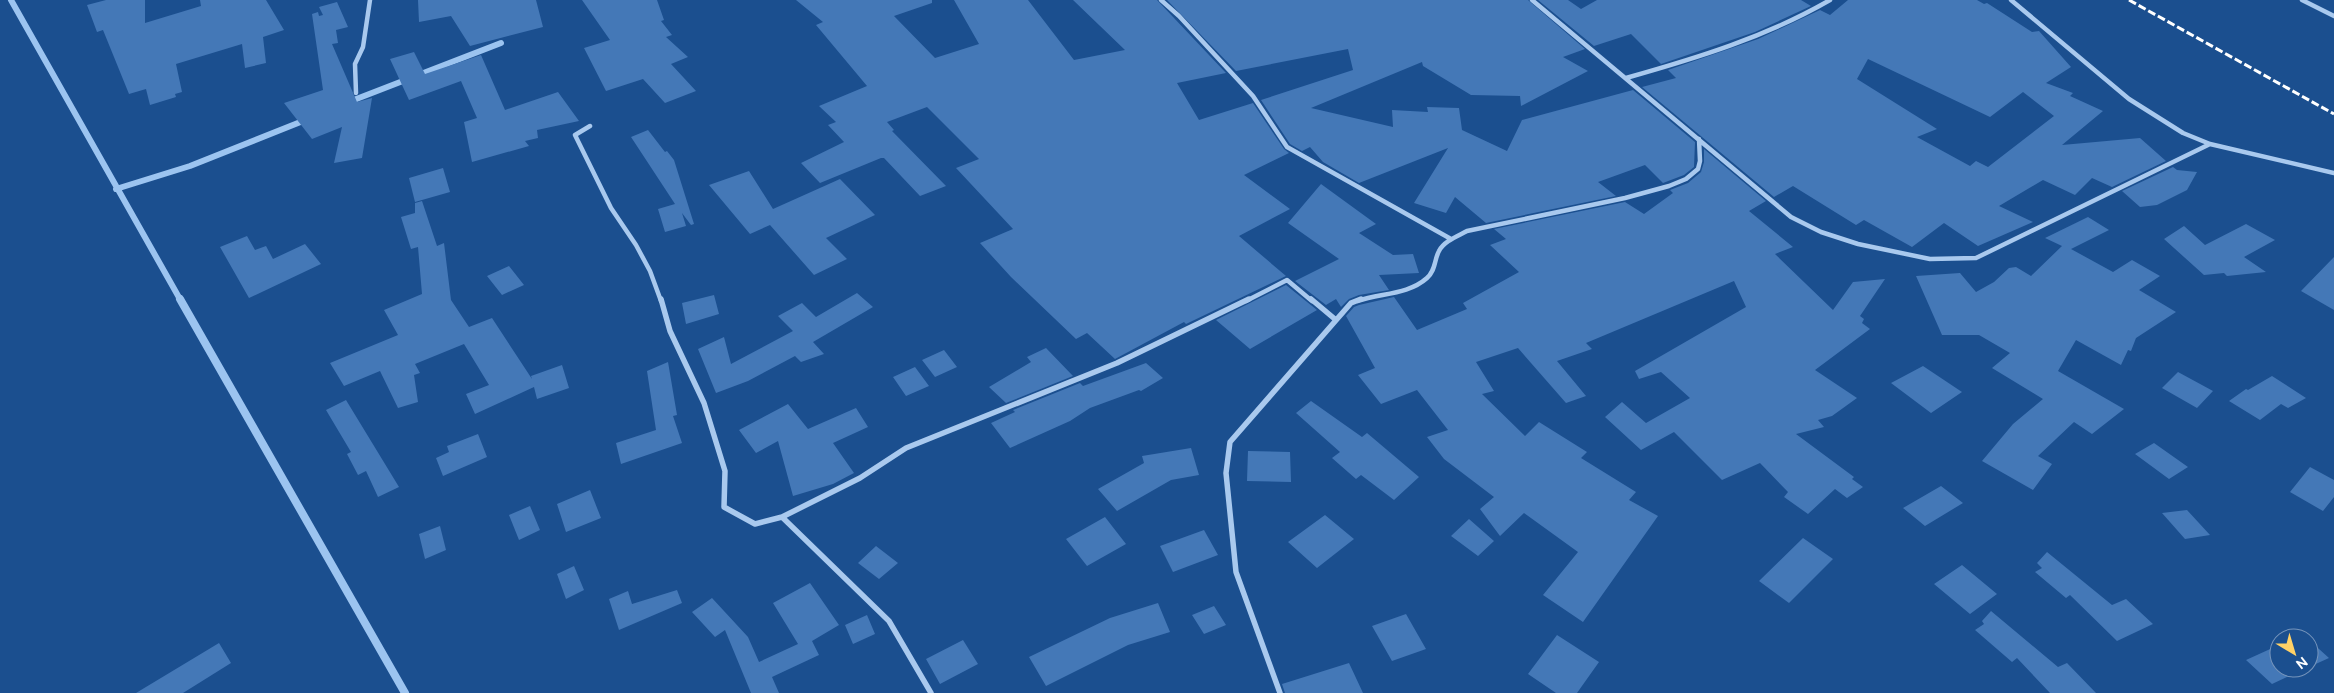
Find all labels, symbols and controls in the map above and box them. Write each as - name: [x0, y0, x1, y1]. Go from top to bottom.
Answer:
- north arrow: [2269, 628, 2319, 678]
- text: N: [2293, 654, 2311, 673]

